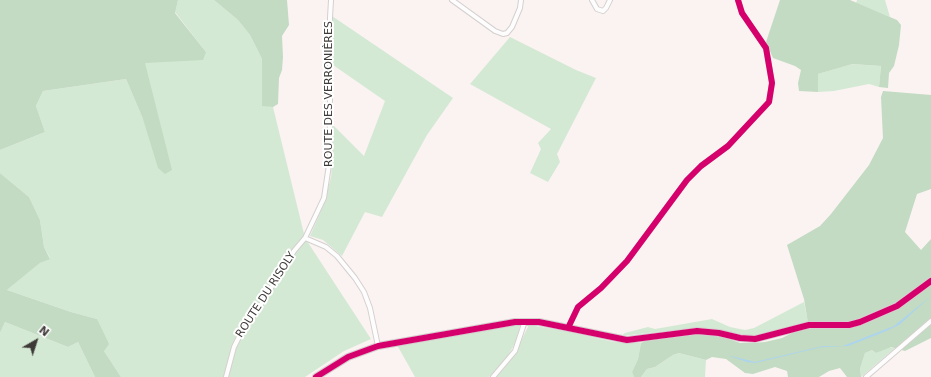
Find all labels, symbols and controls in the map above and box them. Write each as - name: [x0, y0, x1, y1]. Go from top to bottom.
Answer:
- street label: ROUTE DES VERRONIÈRES: [322, 21, 336, 167]
- street label: ROUTE DU RISOLY: [233, 250, 299, 340]
- north arrow: [16, 321, 56, 361]
- text: N: [36, 323, 52, 339]

